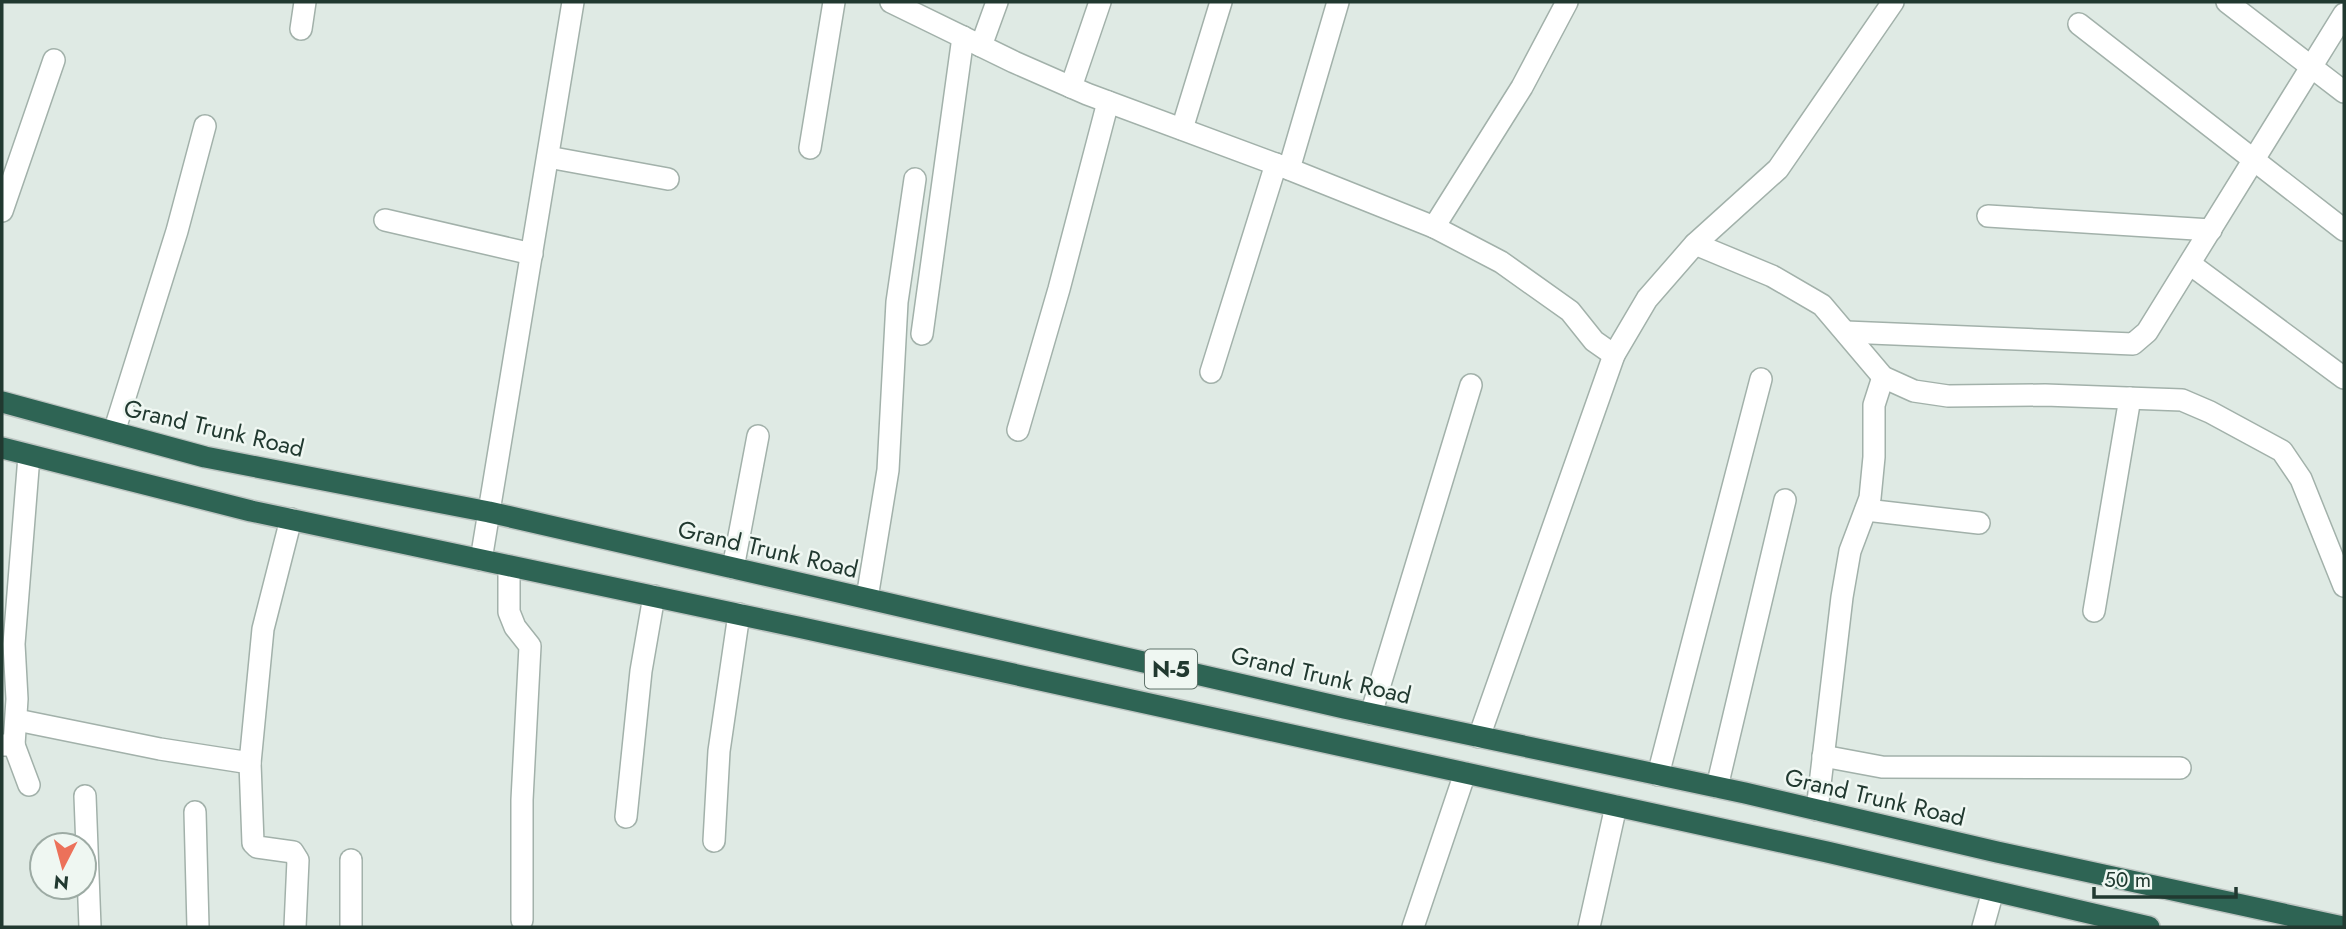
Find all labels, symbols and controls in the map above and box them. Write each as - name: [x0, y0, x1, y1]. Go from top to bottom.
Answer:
- street label: Grand Trunk Road: [120, 390, 308, 466]
- street label: Grand Trunk Road: [674, 511, 862, 587]
- street label: Grand Trunk Road: [1227, 637, 1415, 713]
- road number: N-5: [1145, 650, 1197, 688]
- street label: Grand Trunk Road: [1781, 759, 1969, 835]
- north arrow: [28, 831, 98, 901]
- scale bar: [2094, 856, 2236, 900]
- text: 50 m: [2104, 865, 2151, 895]
- text: N: [52, 868, 70, 897]

